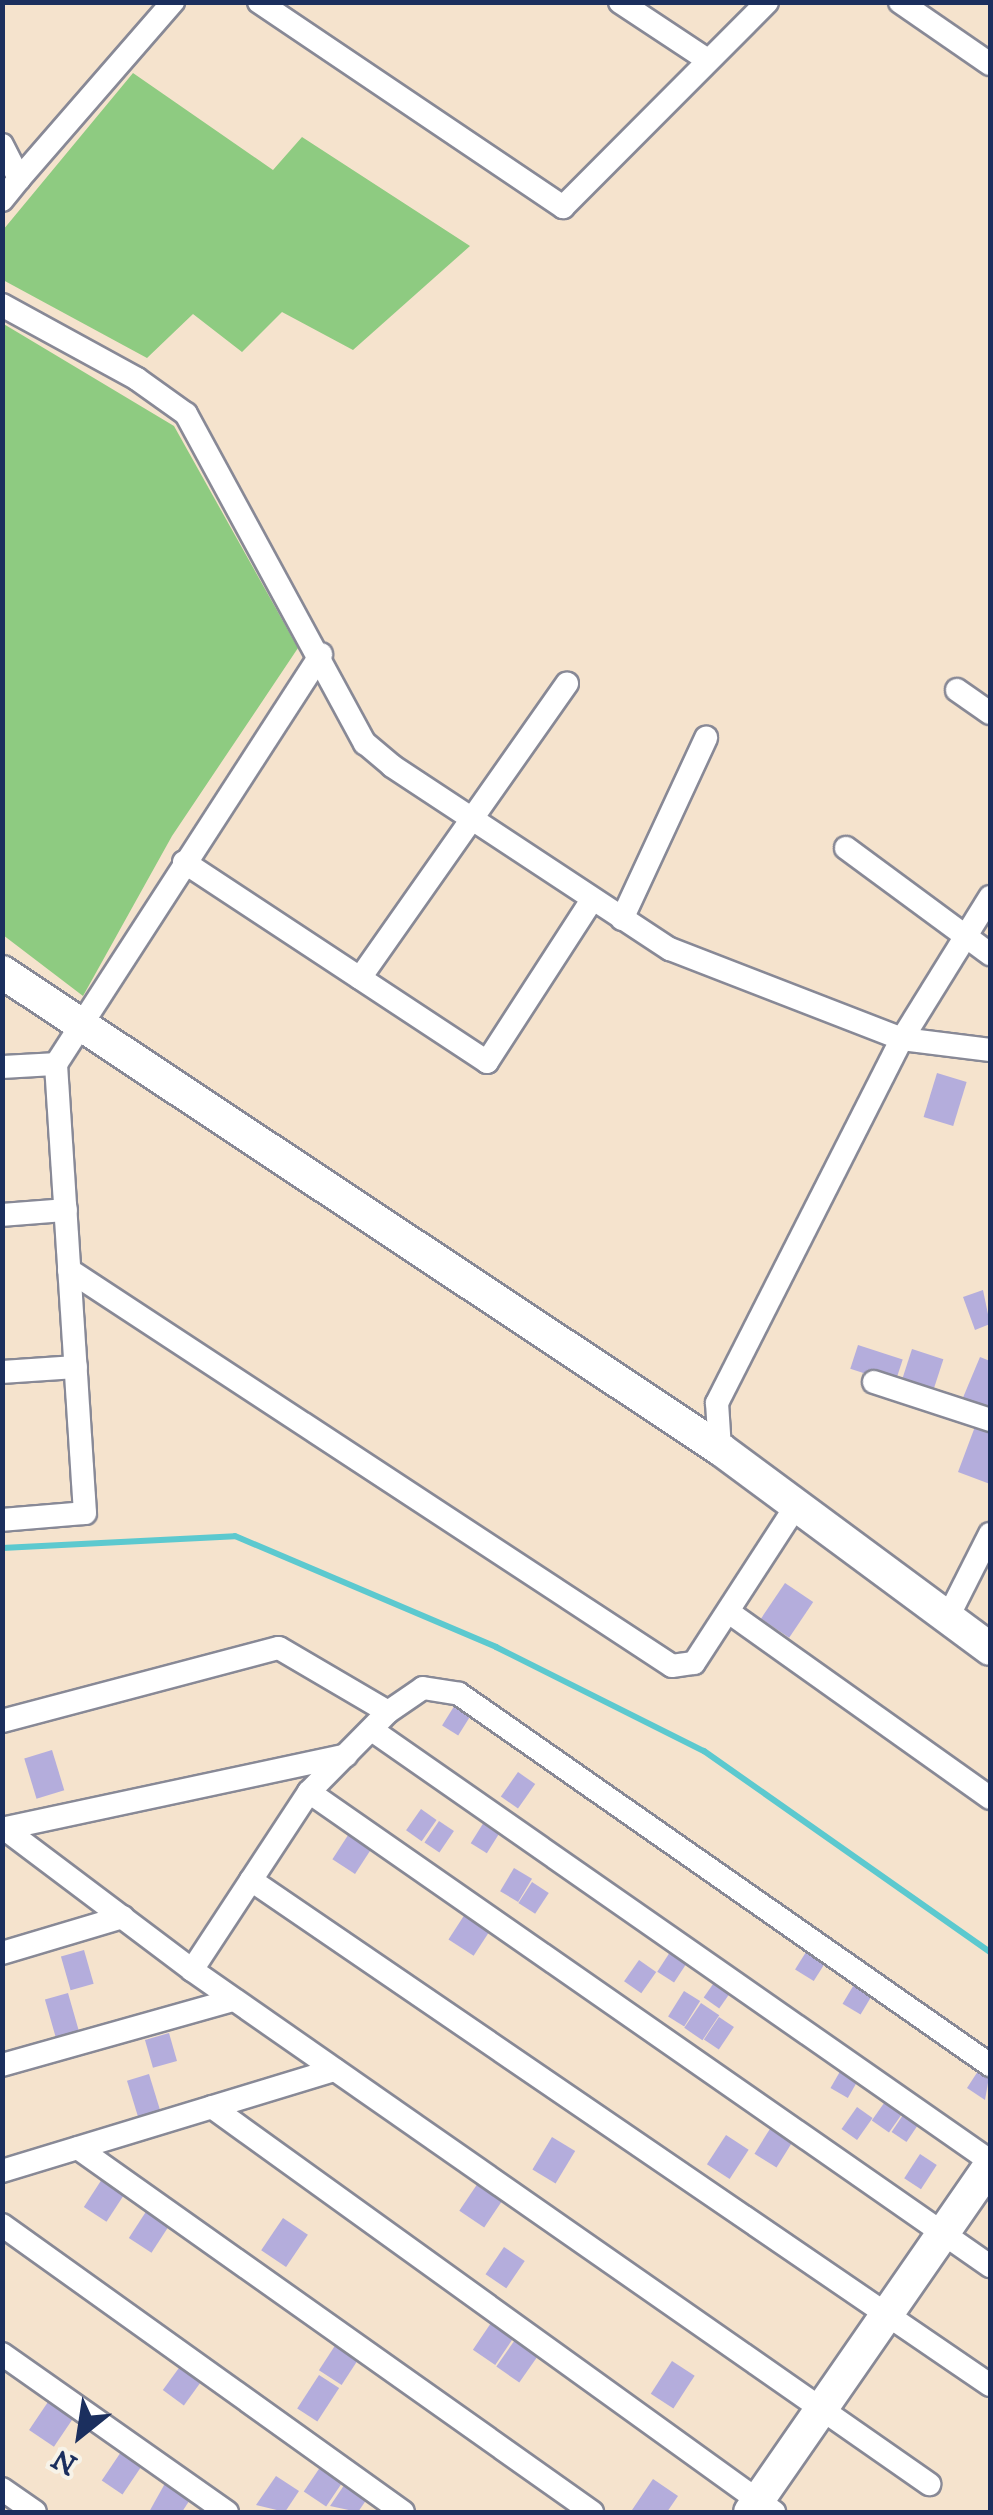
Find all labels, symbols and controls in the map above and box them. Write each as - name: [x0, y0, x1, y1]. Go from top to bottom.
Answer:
- north arrow: [30, 2385, 130, 2485]
- text: N: [46, 2441, 83, 2482]

